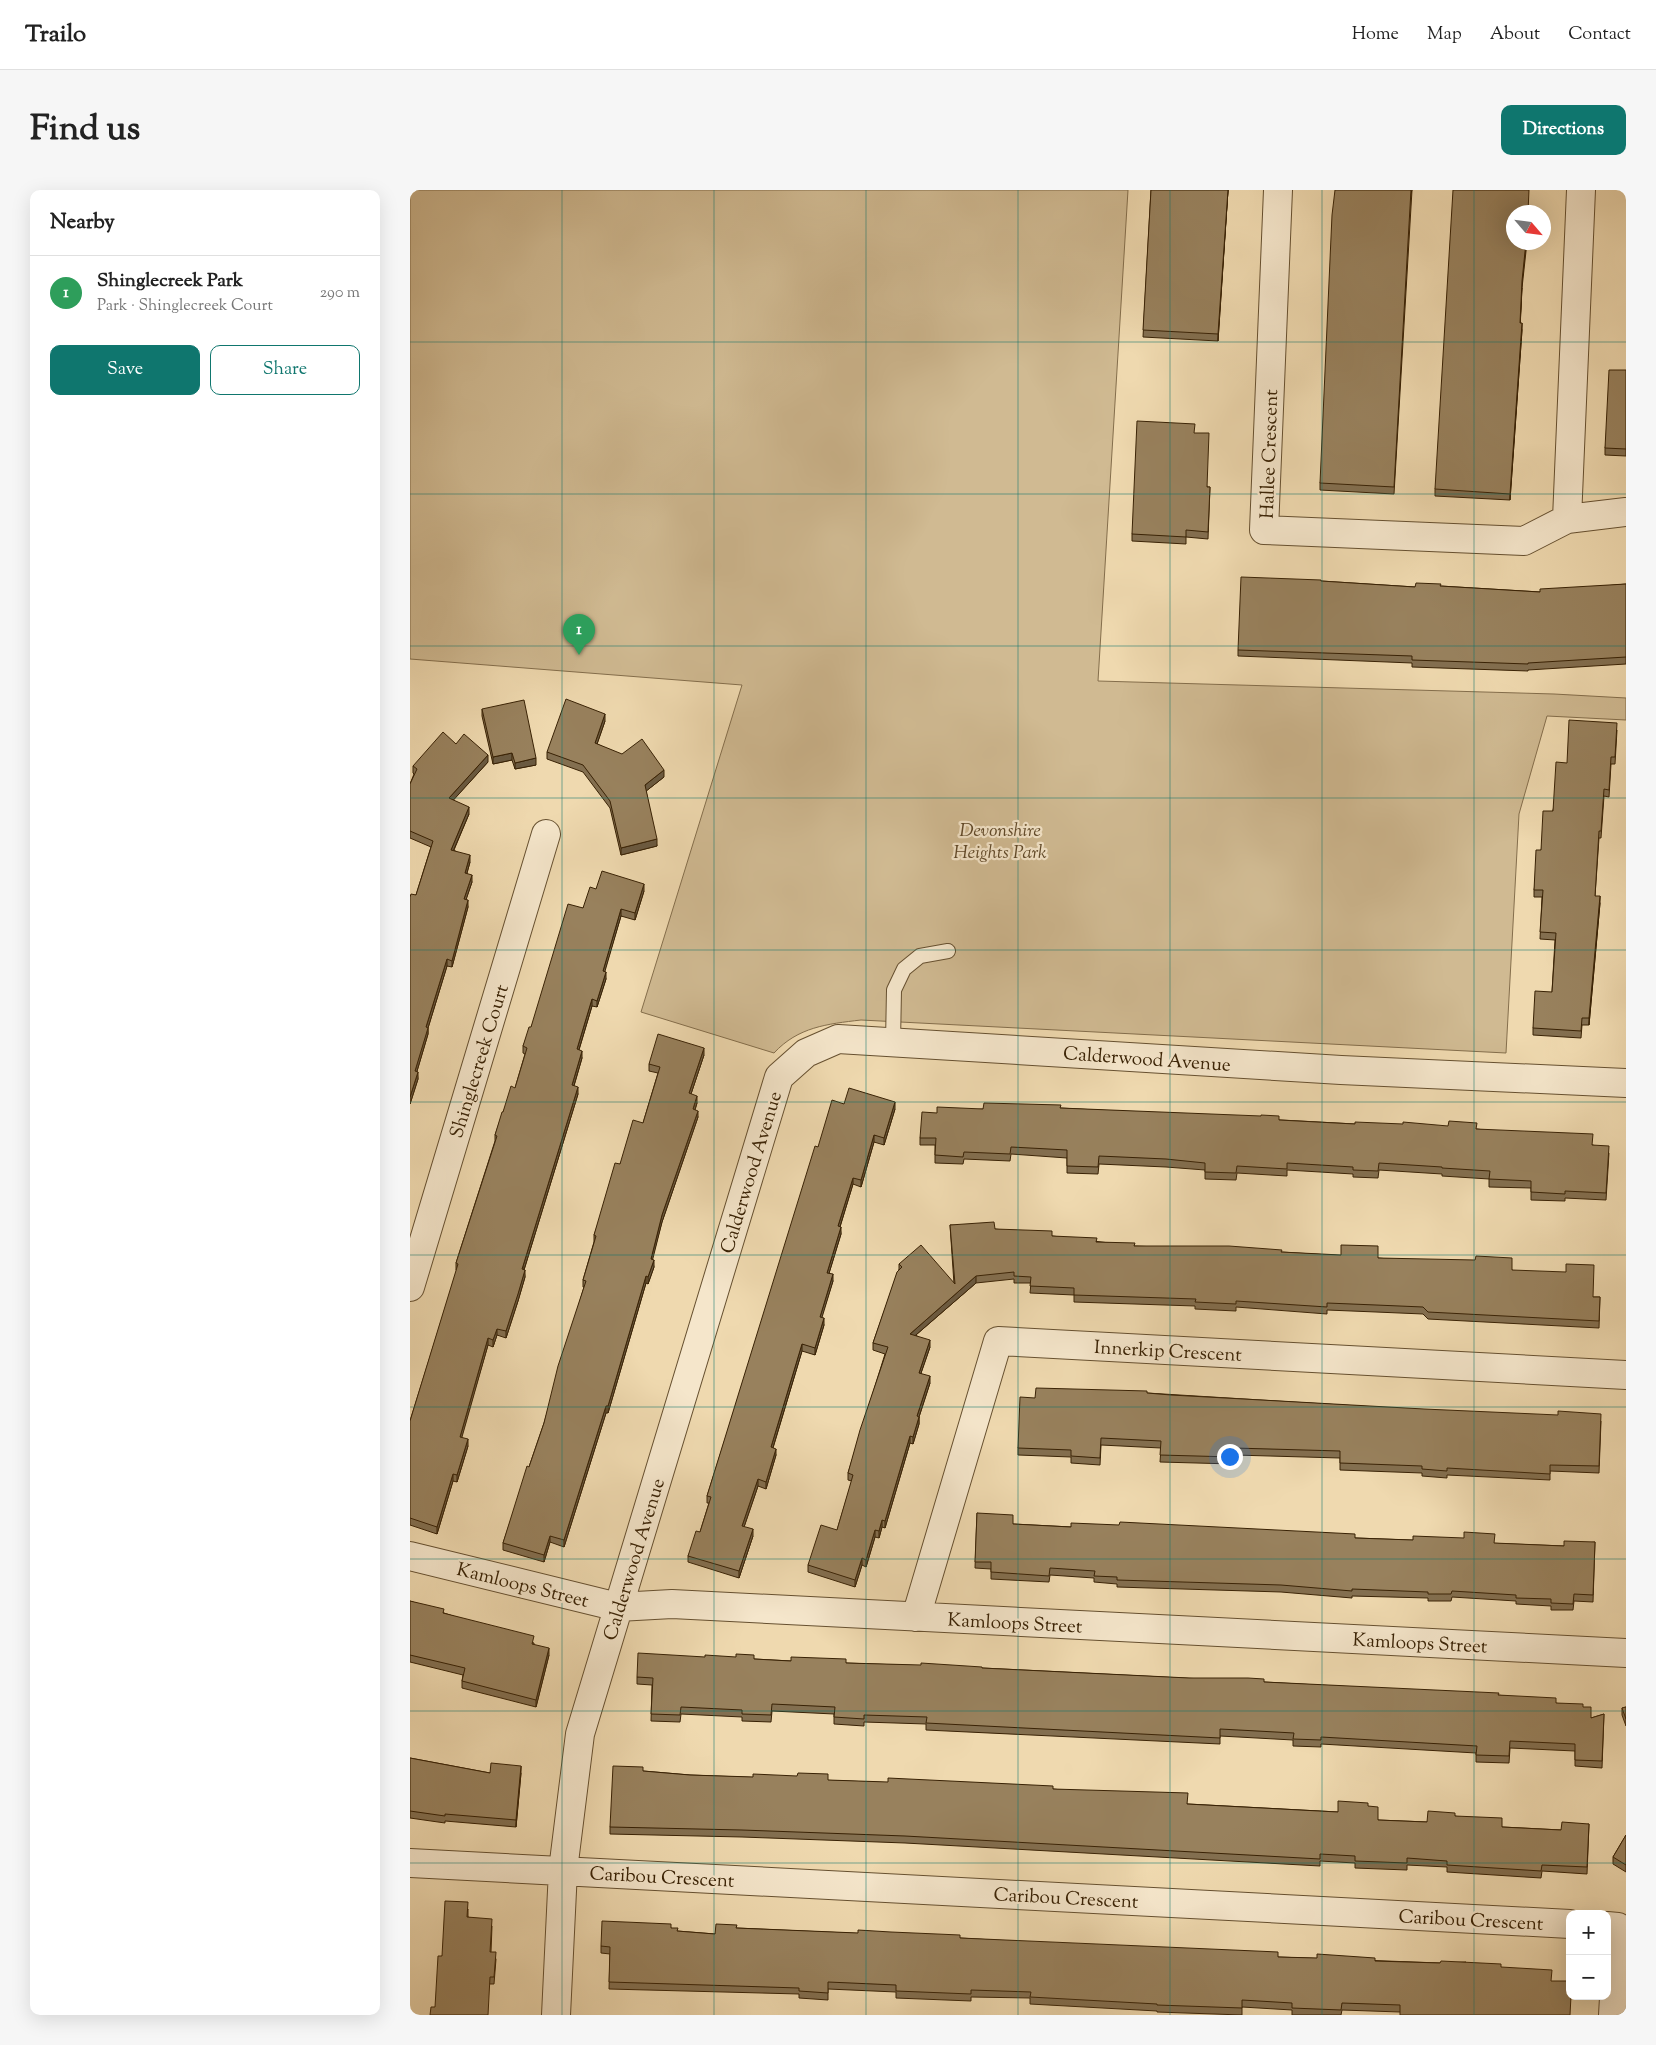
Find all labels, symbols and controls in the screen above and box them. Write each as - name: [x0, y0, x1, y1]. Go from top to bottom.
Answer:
- text: Trailo: [25, 18, 86, 52]
- text: Home: [1352, 22, 1399, 48]
- text: Map: [1427, 22, 1462, 48]
- text: About: [1490, 22, 1540, 48]
- text: Contact: [1568, 22, 1631, 48]
- text: Find us: [30, 105, 140, 156]
- button: Directions: [1501, 105, 1626, 155]
- north arrow: [1506, 205, 1551, 250]
- text: Nearby: [50, 208, 115, 238]
- text: Shinglecreek Park: [97, 268, 243, 295]
- text: 1: [63, 282, 69, 305]
- text: 290 m: [320, 282, 360, 305]
- text: Park · Shinglecreek Court: [97, 295, 273, 318]
- button: Save: [50, 345, 200, 395]
- button: Share: [210, 345, 360, 395]
- street label: Hallee Crescent: [1255, 388, 1286, 519]
- pin: 1: [563, 614, 595, 655]
- park label: Devonshire Heights Park: [953, 818, 1047, 867]
- street label: Shinglecreek Court: [444, 981, 517, 1142]
- street label: Calderwood Avenue: [1062, 1041, 1232, 1080]
- street label: Calderwood Avenue: [715, 1088, 790, 1257]
- street label: Innerkip Crescent: [1093, 1335, 1243, 1370]
- your location: [1217, 1444, 1243, 1470]
- street label: Calderwood Avenue: [598, 1475, 673, 1644]
- street label: Kamloops Street: [454, 1557, 592, 1616]
- street label: Kamloops Street: [947, 1607, 1084, 1642]
- street label: Kamloops Street: [1352, 1627, 1489, 1662]
- street label: Caribou Crescent: [589, 1861, 736, 1896]
- street label: Caribou Crescent: [993, 1882, 1140, 1917]
- street label: Caribou Crescent: [1398, 1904, 1545, 1939]
- map controls: [1566, 1910, 1611, 2000]
- button: +: [1566, 1910, 1611, 1955]
- button: −: [1566, 1955, 1611, 2000]

